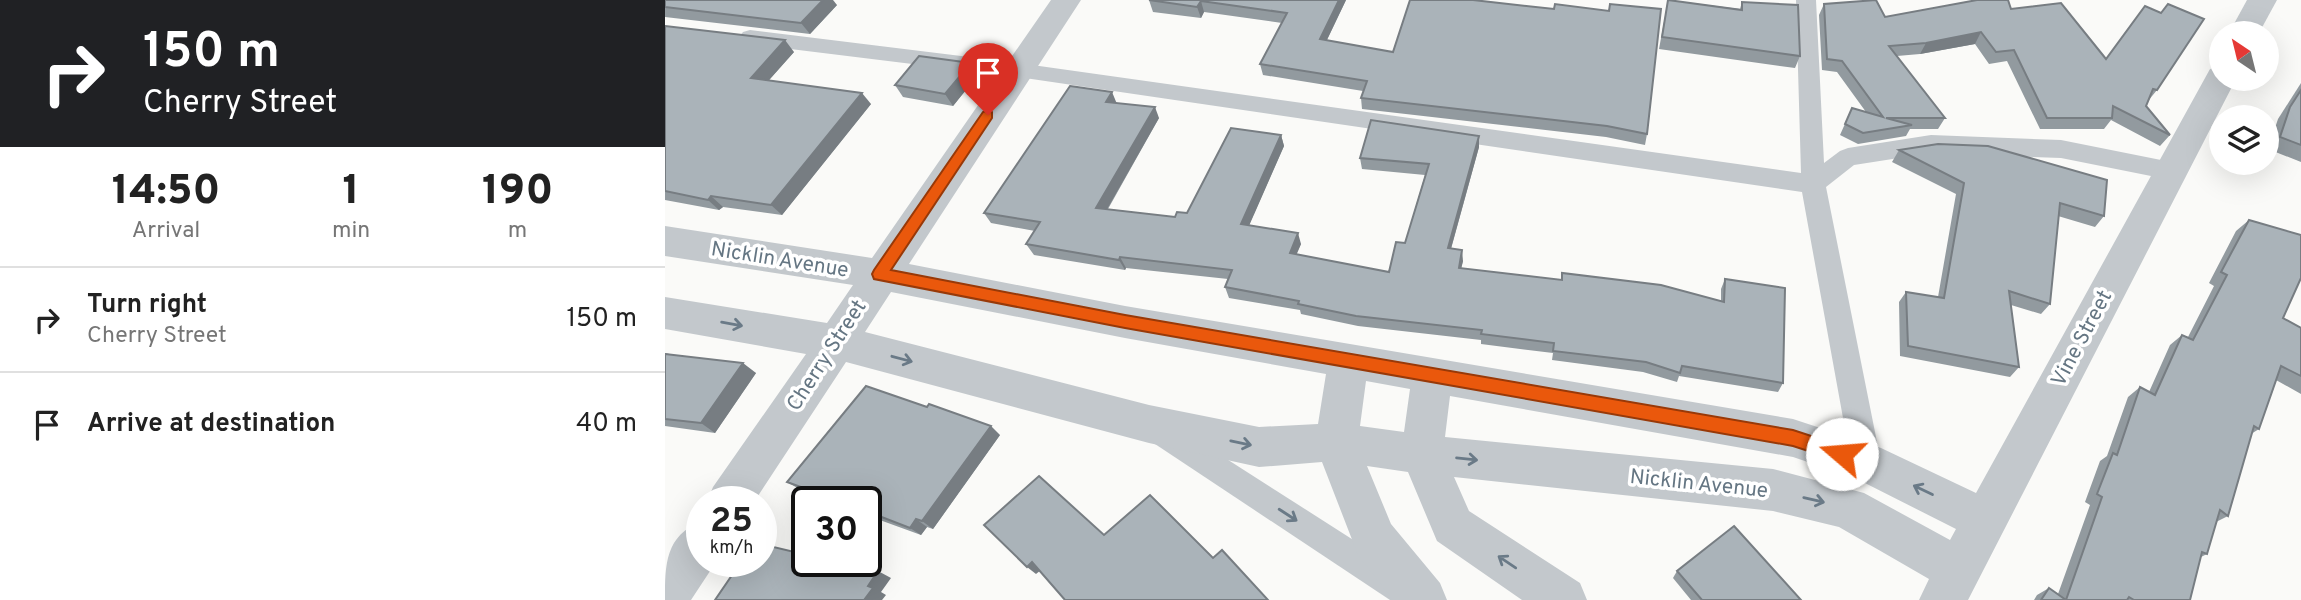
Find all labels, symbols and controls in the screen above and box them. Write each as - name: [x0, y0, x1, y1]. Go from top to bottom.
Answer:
- north arrow: [2209, 21, 2279, 91]
- map controls: [2209, 21, 2279, 175]
- text: 150 m: [143, 23, 280, 85]
- icon: right: [28, 28, 119, 119]
- pin: [958, 43, 1018, 115]
- icon: arrive: [969, 54, 1007, 92]
- text: Cherry Street: [143, 84, 337, 124]
- button: layers: [2209, 105, 2279, 175]
- text: 14:50: [112, 166, 220, 219]
- text: 1: [342, 166, 360, 219]
- text: 190: [482, 166, 553, 219]
- text: Arrival: [132, 217, 200, 246]
- text: min: [332, 217, 370, 246]
- text: m: [508, 217, 527, 246]
- street label: Nicklin Avenue: [709, 236, 850, 285]
- street label: Vine Street: [2046, 286, 2119, 391]
- text: Turn right: [87, 289, 207, 322]
- street label: Cherry Street: [781, 295, 873, 417]
- icon: right: [28, 301, 66, 339]
- text: 150 m: [566, 303, 637, 336]
- one-way arrow: [720, 318, 743, 331]
- text: Cherry Street: [87, 322, 227, 351]
- one-way arrow: [890, 353, 912, 366]
- icon: arrive: [28, 406, 66, 444]
- text: Arrive at destination: [87, 408, 335, 441]
- text: 40 m: [576, 408, 637, 441]
- position arrow: [1805, 417, 1879, 491]
- one-way arrow: [1229, 437, 1252, 451]
- one-way arrow: [1455, 453, 1478, 466]
- street label: Nicklin Avenue: [1628, 464, 1769, 505]
- one-way arrow: [1913, 482, 1934, 496]
- speed limit sign: 30: [791, 486, 882, 577]
- one-way arrow: [1802, 494, 1825, 507]
- text: 25: [710, 500, 753, 544]
- one-way arrow: [1278, 508, 1297, 522]
- text: km/h: [710, 537, 753, 560]
- one-way arrow: [1497, 555, 1517, 569]

